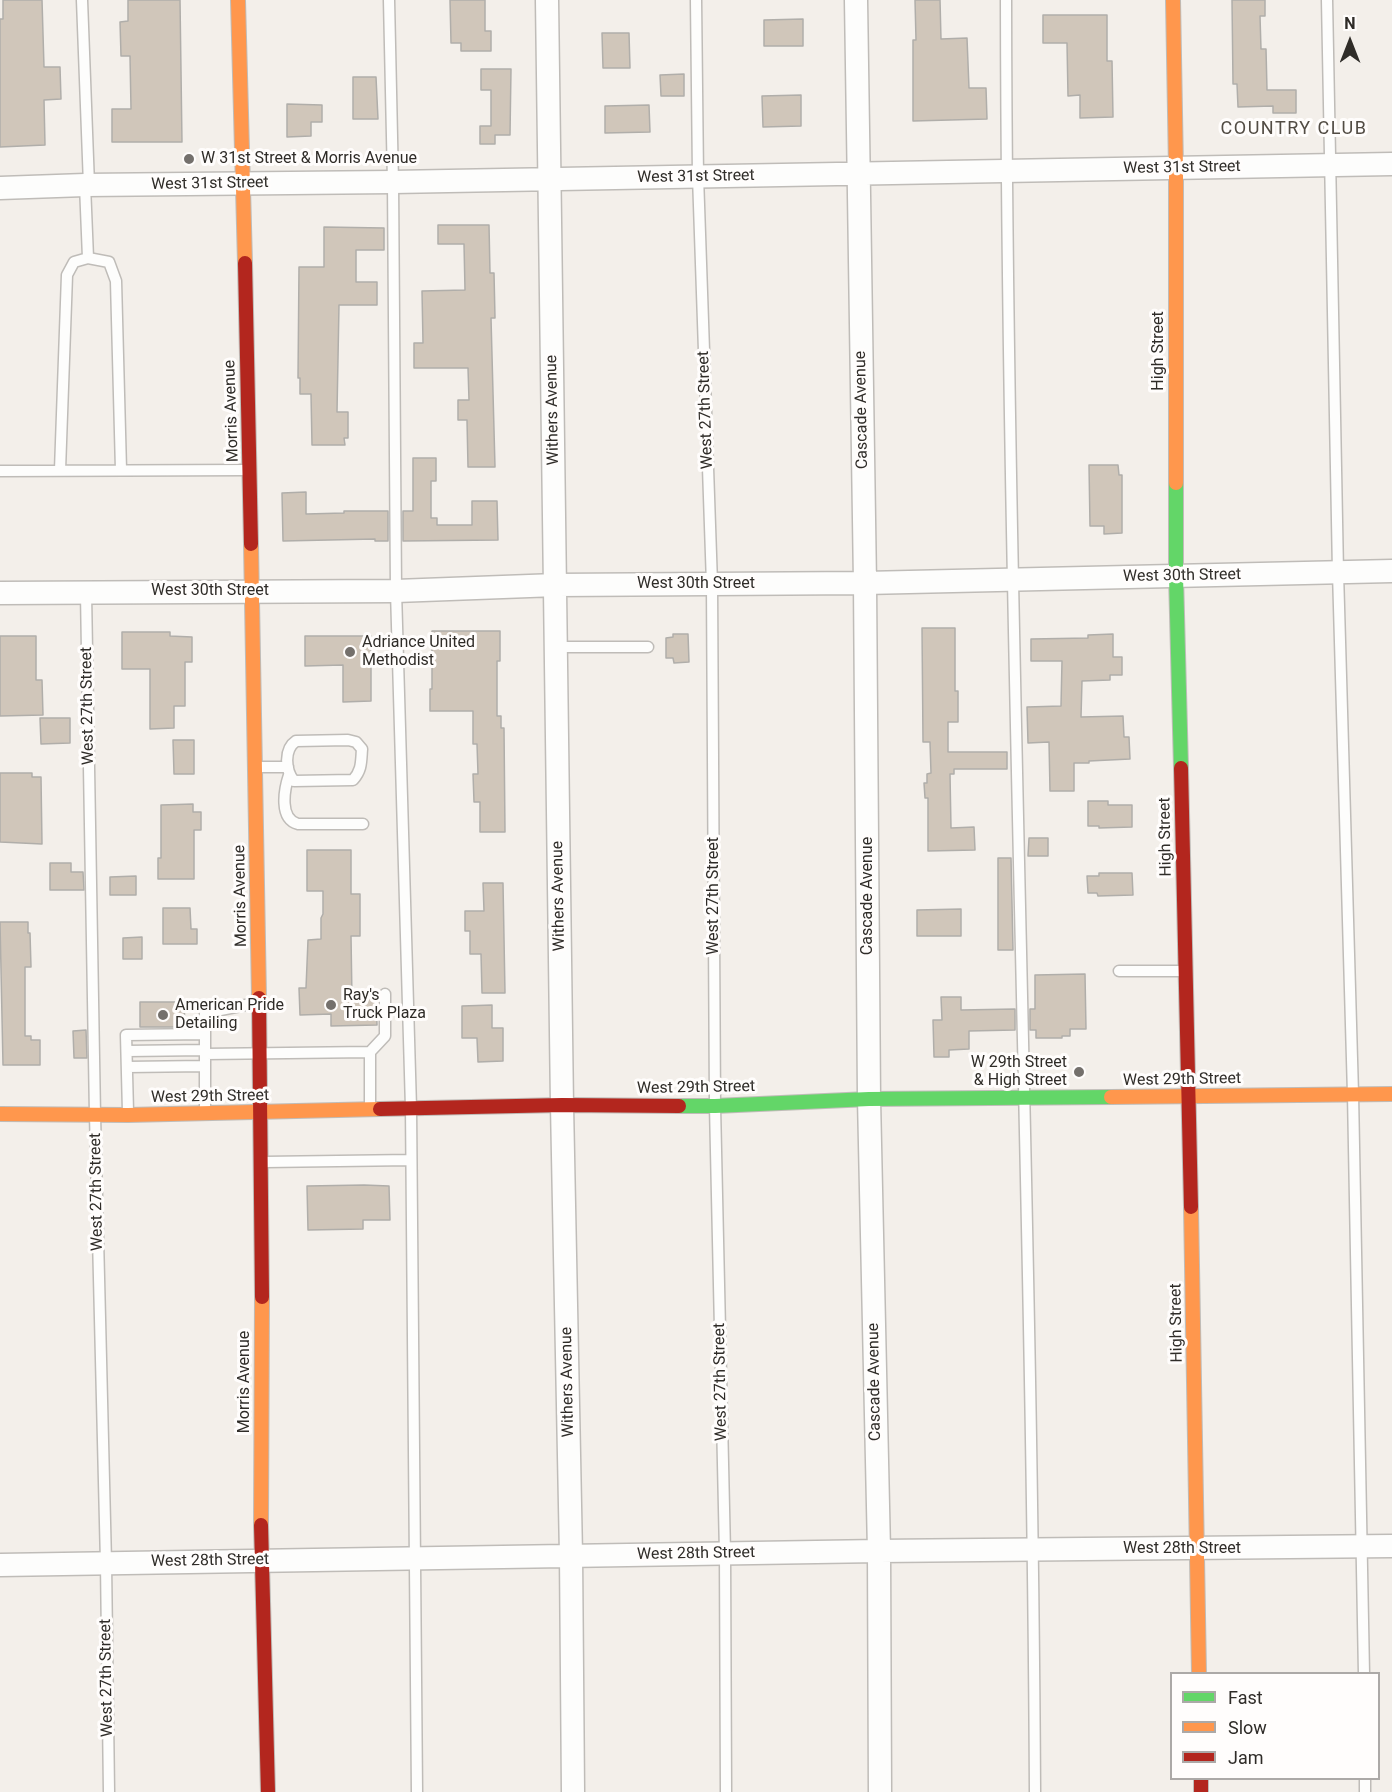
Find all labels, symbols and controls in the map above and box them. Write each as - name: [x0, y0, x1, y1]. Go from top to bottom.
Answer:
- north arrow: [1320, 12, 1380, 72]
- text: N: [1344, 14, 1356, 33]
- district label: COUNTRY CLUB: [1221, 118, 1367, 140]
- place label: W 31st Street & Morris Avenue: [201, 149, 417, 169]
- marker: W 31st Street & Morris Avenue: [182, 152, 196, 166]
- street label: West 31st Street: [1123, 157, 1241, 179]
- street label: West 31st Street: [637, 166, 755, 188]
- street label: West 31st Street: [151, 173, 269, 195]
- street label: High Street: [1149, 311, 1169, 391]
- street label: West 27th Street: [694, 351, 718, 469]
- street label: Cascade Avenue: [851, 351, 873, 469]
- street label: Withers Avenue: [542, 355, 564, 465]
- street label: Morris Avenue: [221, 360, 243, 462]
- street label: West 30th Street: [1123, 565, 1241, 587]
- street label: West 30th Street: [637, 574, 755, 594]
- street label: West 30th Street: [151, 581, 269, 601]
- place label: Adriance United Methodist: [362, 633, 475, 671]
- marker: Adriance United Methodist: [343, 645, 357, 659]
- street label: West 27th Street: [77, 647, 99, 765]
- street label: High Street: [1156, 797, 1176, 877]
- street label: West 27th Street: [704, 837, 724, 955]
- street label: Cascade Avenue: [858, 837, 878, 955]
- street label: Withers Avenue: [548, 841, 570, 951]
- street label: Morris Avenue: [231, 845, 251, 947]
- place label: Ray's Truck Plaza: [343, 986, 426, 1024]
- place label: American Pride Detailing: [175, 996, 284, 1034]
- marker: Ray's Truck Plaza: [324, 998, 338, 1012]
- marker: American Pride Detailing: [156, 1008, 170, 1022]
- place label: W 29th Street & High Street: [971, 1053, 1067, 1091]
- marker: W 29th Street & High Street: [1072, 1065, 1086, 1079]
- street label: West 29th Street: [1123, 1069, 1241, 1091]
- street label: West 29th Street: [637, 1077, 755, 1099]
- street label: West 29th Street: [151, 1086, 269, 1108]
- street label: West 27th Street: [86, 1133, 108, 1251]
- street label: High Street: [1167, 1283, 1187, 1363]
- street label: West 27th Street: [710, 1323, 732, 1441]
- street label: Cascade Avenue: [864, 1323, 886, 1441]
- street label: Withers Avenue: [557, 1327, 579, 1437]
- street label: Morris Avenue: [235, 1331, 255, 1433]
- street label: West 28th Street: [1123, 1539, 1241, 1559]
- street label: West 28th Street: [637, 1543, 755, 1565]
- street label: West 28th Street: [151, 1550, 269, 1572]
- street label: West 27th Street: [96, 1619, 118, 1737]
- legend: [1170, 1672, 1380, 1780]
- text: Fast: [1228, 1687, 1263, 1708]
- text: Slow: [1228, 1717, 1267, 1738]
- text: Jam: [1228, 1747, 1264, 1768]

